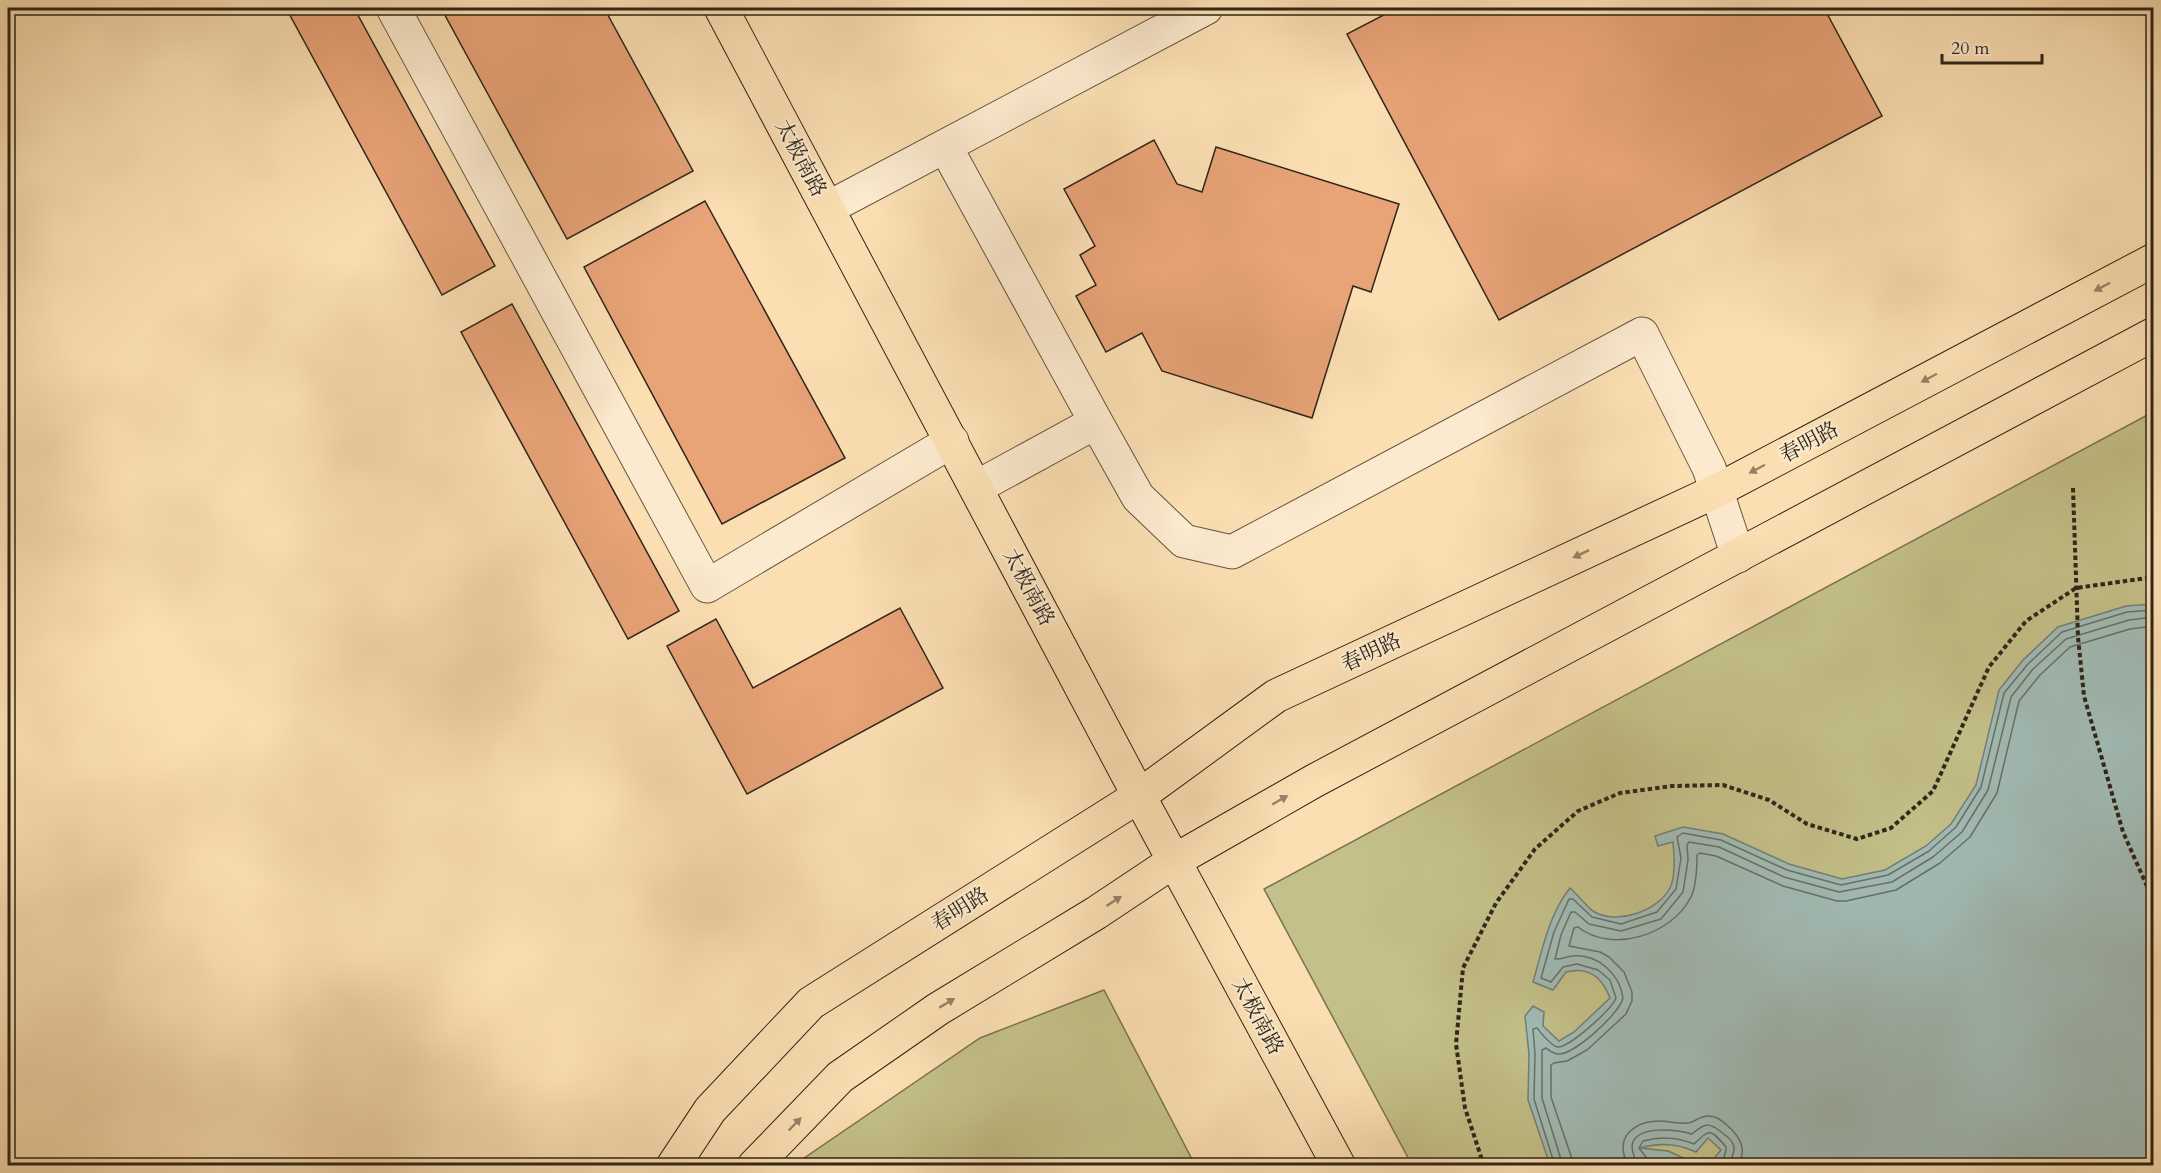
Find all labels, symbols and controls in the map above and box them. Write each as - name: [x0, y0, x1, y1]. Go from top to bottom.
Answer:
- scale bar: [1942, 27, 2042, 65]
- text: 20 m: [1951, 36, 1990, 61]
- street label: 太极南路: [768, 114, 833, 202]
- one-way arrow: [2093, 282, 2110, 292]
- one-way arrow: [1921, 373, 1938, 383]
- street label: 春明路: [1775, 415, 1844, 470]
- one-way arrow: [1748, 464, 1765, 474]
- street label: 太极南路: [996, 543, 1061, 631]
- one-way arrow: [1573, 549, 1590, 558]
- street label: 春明路: [1337, 626, 1406, 679]
- one-way arrow: [1272, 795, 1289, 805]
- street label: 春明路: [926, 880, 995, 938]
- one-way arrow: [1105, 895, 1121, 907]
- street label: 太极南路: [1225, 972, 1290, 1060]
- one-way arrow: [939, 998, 956, 1009]
- one-way arrow: [788, 1117, 802, 1131]

